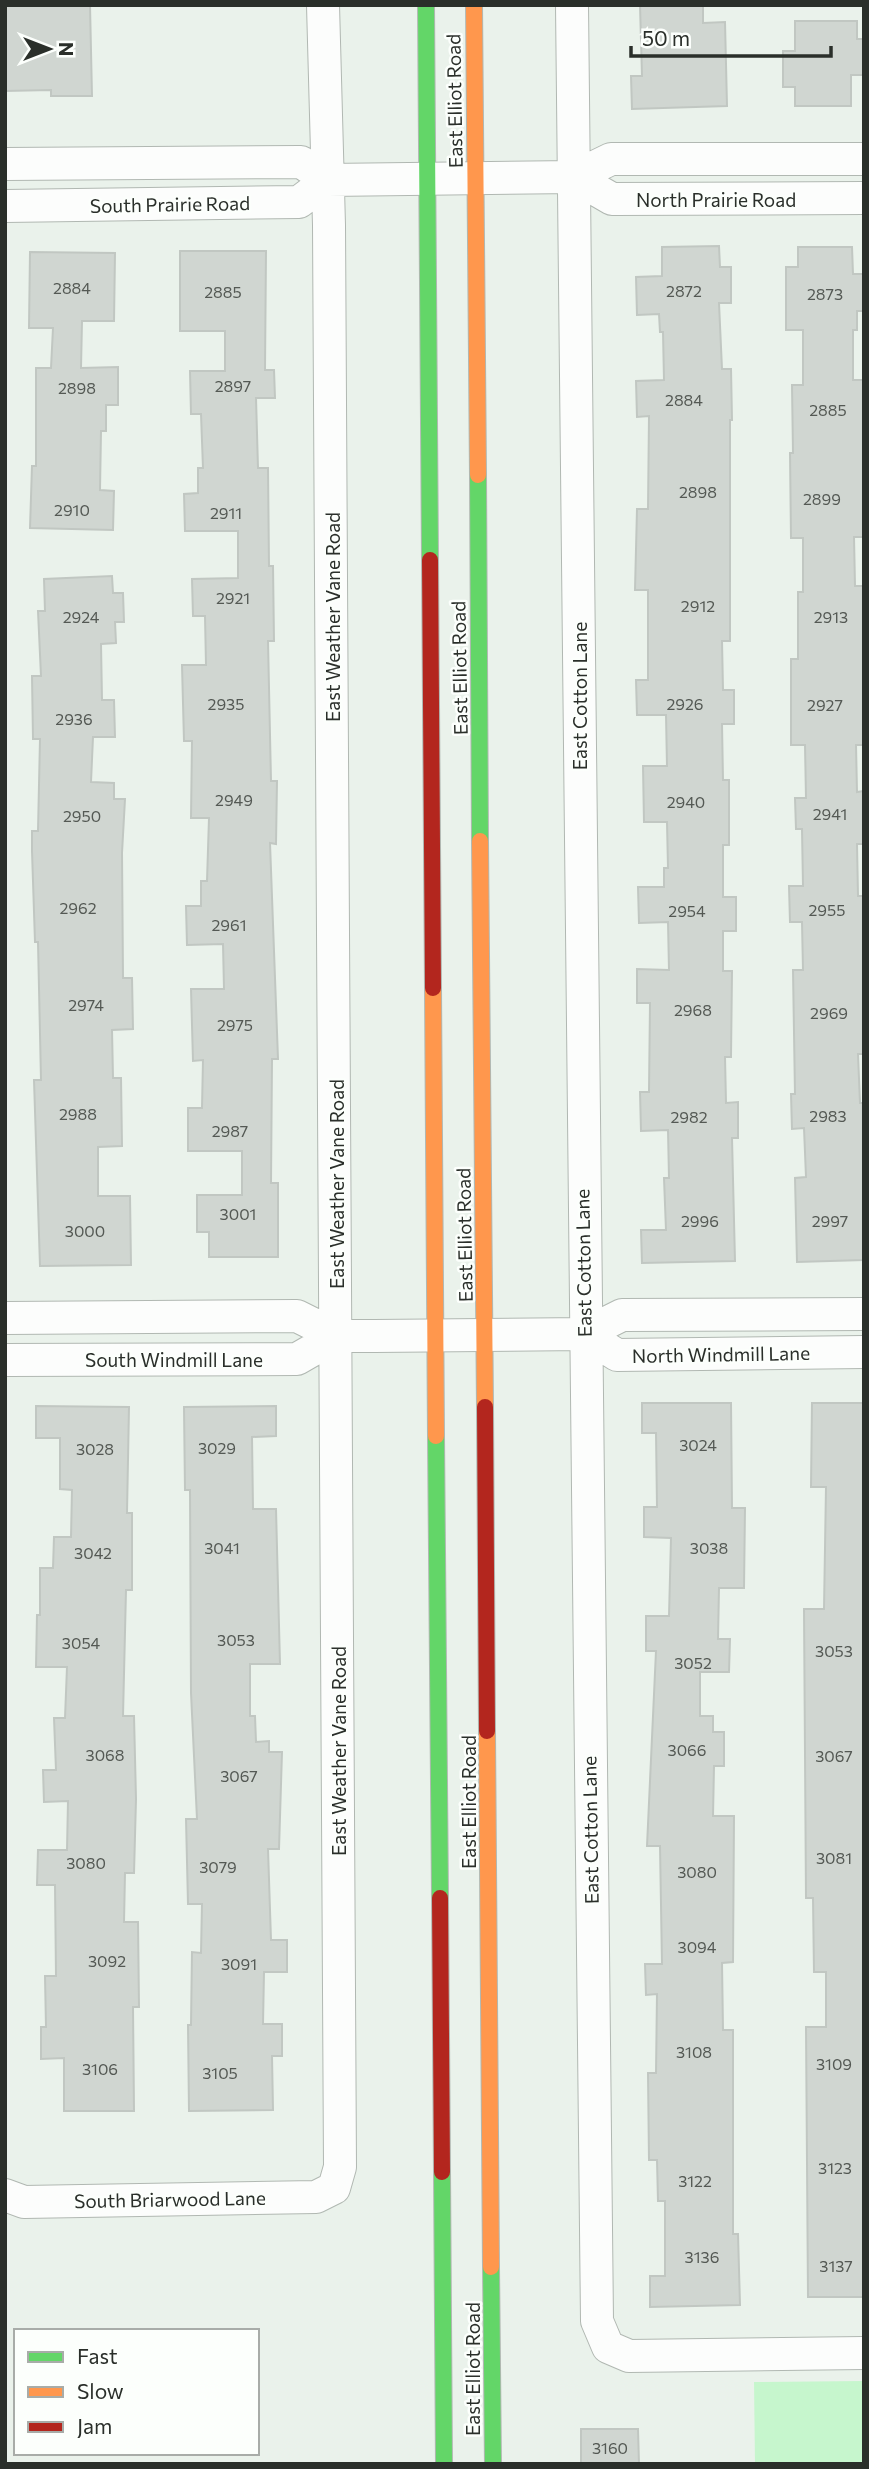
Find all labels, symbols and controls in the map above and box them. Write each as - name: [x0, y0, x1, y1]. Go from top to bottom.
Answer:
- north arrow: [14, 14, 84, 84]
- scale bar: [631, 14, 830, 58]
- text: 50 m: [642, 25, 690, 50]
- street label: East Elliot Road: [441, 34, 467, 168]
- text: N: [55, 42, 78, 56]
- street label: North Prairie Road: [636, 188, 796, 211]
- street label: South Prairie Road: [90, 191, 250, 217]
- house number: 2884: [53, 278, 91, 297]
- house number: 2872: [666, 281, 702, 300]
- house number: 2885: [204, 282, 242, 301]
- house number: 2873: [807, 284, 843, 303]
- house number: 2897: [215, 376, 251, 395]
- house number: 2898: [58, 378, 96, 397]
- house number: 2884: [665, 390, 703, 409]
- house number: 2885: [809, 400, 847, 419]
- house number: 2898: [679, 482, 717, 501]
- house number: 2899: [803, 489, 841, 508]
- house number: 2910: [54, 500, 90, 519]
- house number: 2911: [210, 503, 242, 522]
- street label: East Weather Vane Road: [321, 512, 344, 722]
- house number: 2921: [216, 588, 250, 607]
- house number: 2912: [681, 596, 715, 615]
- street label: East Elliot Road: [446, 601, 472, 735]
- house number: 2924: [63, 607, 100, 626]
- house number: 2913: [814, 607, 848, 626]
- street label: East Cotton Lane: [568, 622, 591, 770]
- house number: 2935: [208, 694, 244, 713]
- house number: 2926: [666, 694, 704, 713]
- house number: 2927: [807, 695, 843, 714]
- house number: 2936: [55, 709, 93, 728]
- house number: 2949: [215, 790, 253, 809]
- house number: 2940: [667, 792, 705, 811]
- house number: 2941: [813, 804, 847, 823]
- house number: 2950: [63, 806, 101, 825]
- house number: 2962: [59, 898, 97, 917]
- house number: 2955: [809, 900, 845, 919]
- house number: 2954: [668, 901, 706, 920]
- house number: 2961: [211, 915, 247, 934]
- house number: 2974: [68, 995, 104, 1014]
- house number: 2968: [674, 1000, 712, 1019]
- house number: 2969: [810, 1003, 848, 1022]
- house number: 2975: [217, 1015, 253, 1034]
- street label: East Weather Vane Road: [325, 1079, 348, 1289]
- house number: 2988: [59, 1104, 97, 1123]
- house number: 2983: [809, 1106, 847, 1125]
- house number: 2982: [670, 1107, 708, 1126]
- house number: 2987: [212, 1121, 248, 1140]
- street label: East Elliot Road: [451, 1168, 477, 1302]
- street label: East Cotton Lane: [570, 1189, 596, 1337]
- house number: 3001: [220, 1204, 256, 1223]
- house number: 2996: [681, 1211, 719, 1230]
- house number: 2997: [812, 1211, 848, 1230]
- house number: 3000: [65, 1221, 105, 1240]
- street label: North Windmill Lane: [632, 1341, 810, 1367]
- street label: South Windmill Lane: [85, 1348, 263, 1371]
- house number: 3024: [679, 1435, 717, 1454]
- house number: 3029: [198, 1438, 236, 1457]
- house number: 3028: [76, 1439, 114, 1458]
- house number: 3041: [204, 1538, 240, 1557]
- house number: 3038: [690, 1538, 728, 1557]
- house number: 3042: [74, 1543, 112, 1562]
- house number: 3053: [217, 1630, 255, 1649]
- house number: 3054: [62, 1633, 101, 1652]
- house number: 3053: [815, 1641, 853, 1660]
- street label: East Weather Vane Road: [327, 1646, 350, 1856]
- house number: 3052: [674, 1653, 712, 1672]
- street label: East Elliot Road: [457, 1735, 480, 1869]
- house number: 3066: [668, 1740, 707, 1759]
- house number: 3068: [86, 1745, 125, 1764]
- house number: 3067: [815, 1746, 853, 1765]
- street label: East Cotton Lane: [577, 1756, 603, 1904]
- house number: 3067: [220, 1766, 258, 1785]
- house number: 3081: [816, 1848, 852, 1867]
- house number: 3080: [66, 1853, 106, 1872]
- house number: 3079: [199, 1857, 237, 1876]
- house number: 3080: [677, 1862, 717, 1881]
- house number: 3094: [678, 1937, 717, 1956]
- house number: 3092: [88, 1951, 126, 1970]
- house number: 3091: [221, 1954, 257, 1973]
- house number: 3108: [676, 2042, 712, 2061]
- house number: 3109: [816, 2054, 852, 2073]
- house number: 3106: [82, 2059, 118, 2078]
- house number: 3105: [202, 2063, 238, 2082]
- house number: 3123: [818, 2158, 852, 2177]
- house number: 3122: [678, 2171, 712, 2190]
- street label: South Briarwood Lane: [74, 2186, 266, 2212]
- house number: 3136: [685, 2247, 719, 2266]
- house number: 3137: [819, 2256, 853, 2275]
- street label: East Elliot Road: [461, 2302, 484, 2436]
- legend: [14, 2329, 259, 2455]
- text: Fast: [77, 2343, 118, 2368]
- text: Slow: [77, 2378, 124, 2403]
- text: Jam: [77, 2413, 112, 2438]
- house number: 3160: [592, 2438, 628, 2457]

